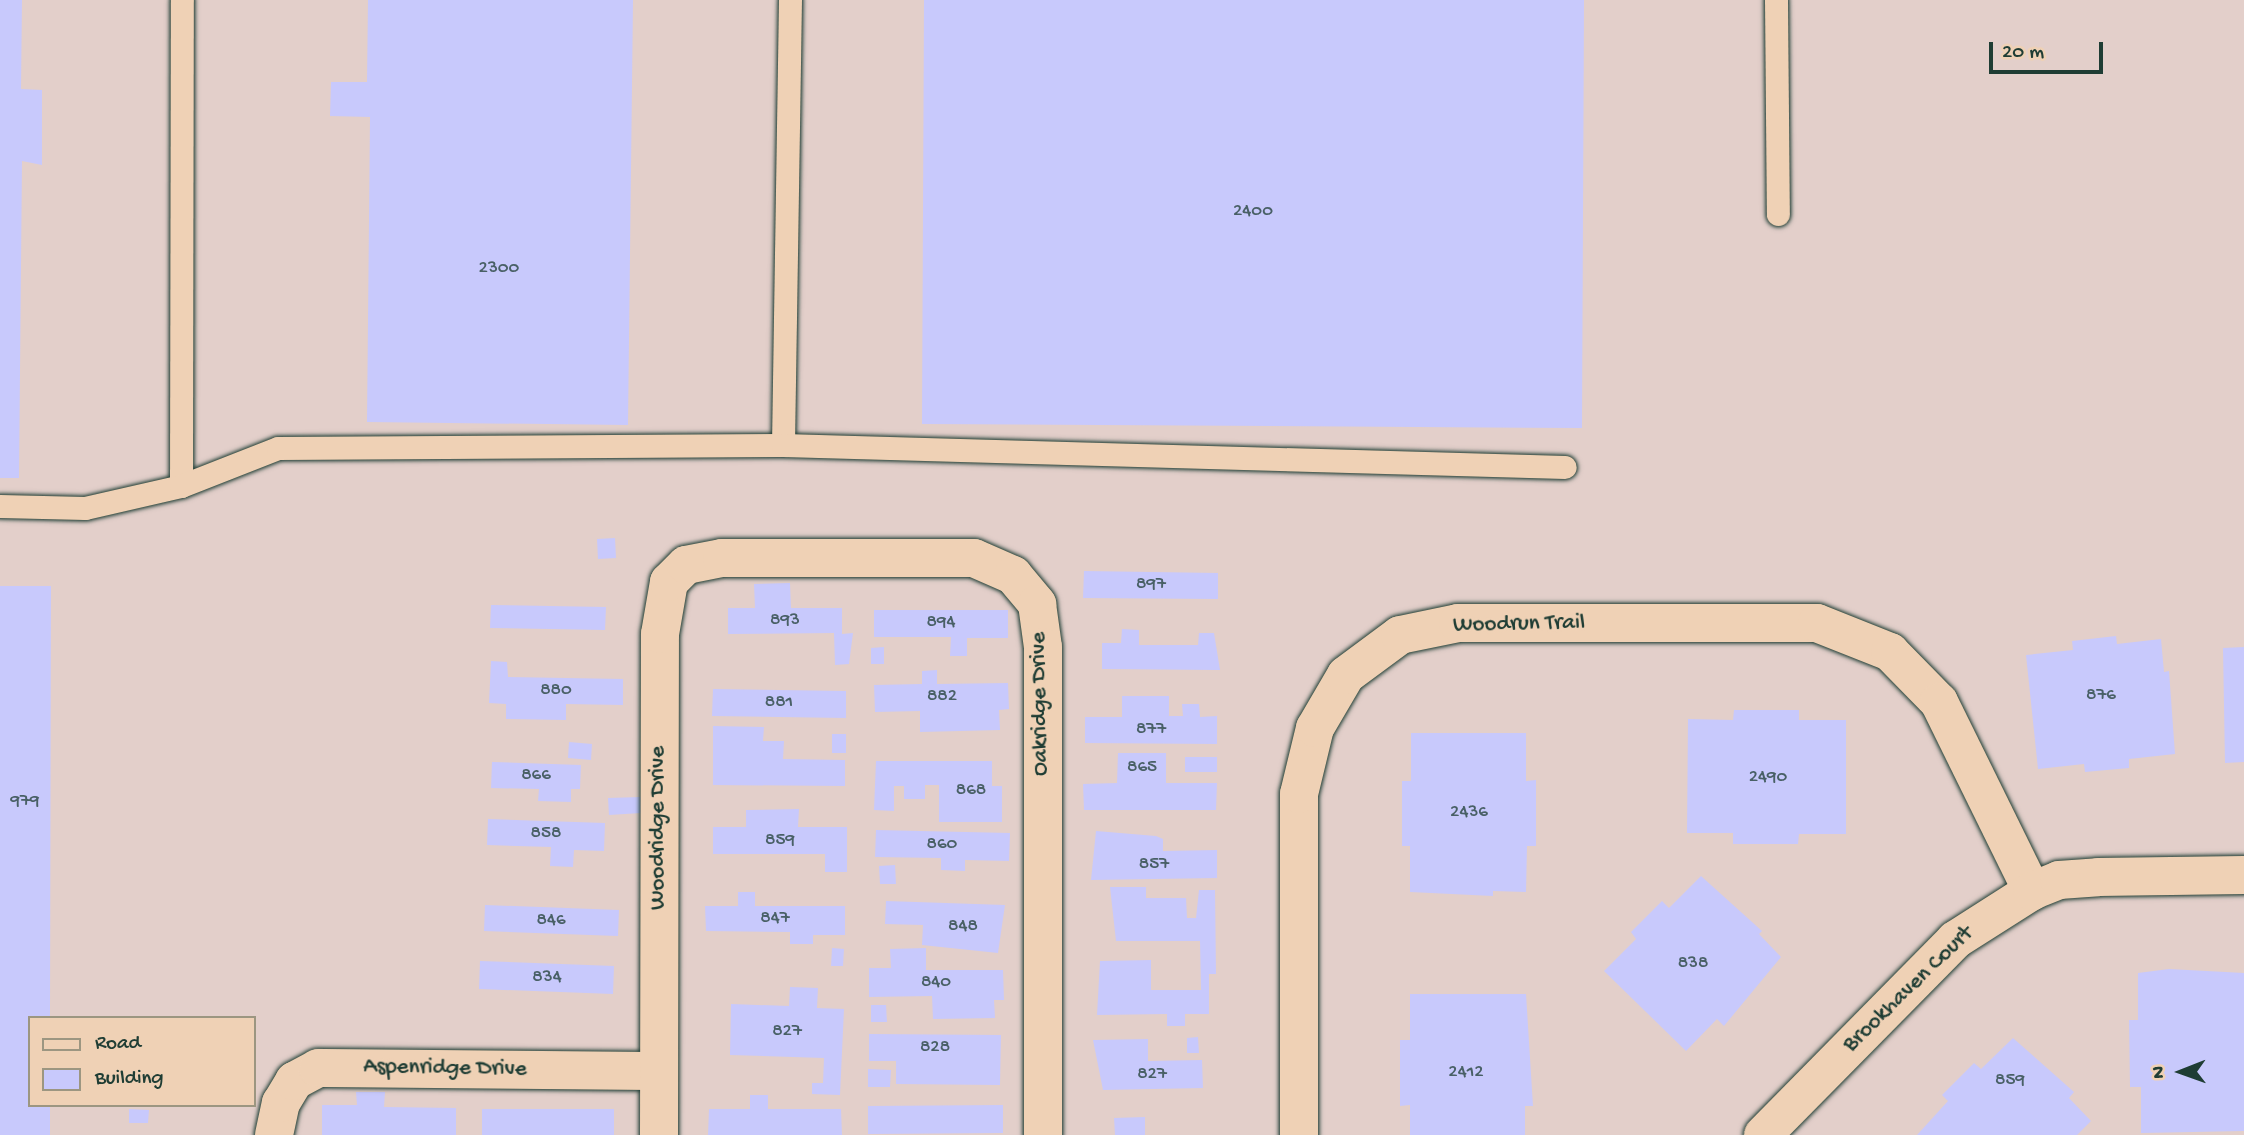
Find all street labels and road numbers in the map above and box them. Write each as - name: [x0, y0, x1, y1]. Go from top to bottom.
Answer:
- street label: Woodrun Trail: [1453, 610, 1585, 640]
- street label: Oakridge Drive: [1026, 632, 1056, 776]
- street label: Woodridge Drive: [645, 746, 673, 910]
- street label: Brookhaven Court: [1838, 921, 1980, 1059]
- street label: Aspenridge Drive: [363, 1054, 527, 1084]

